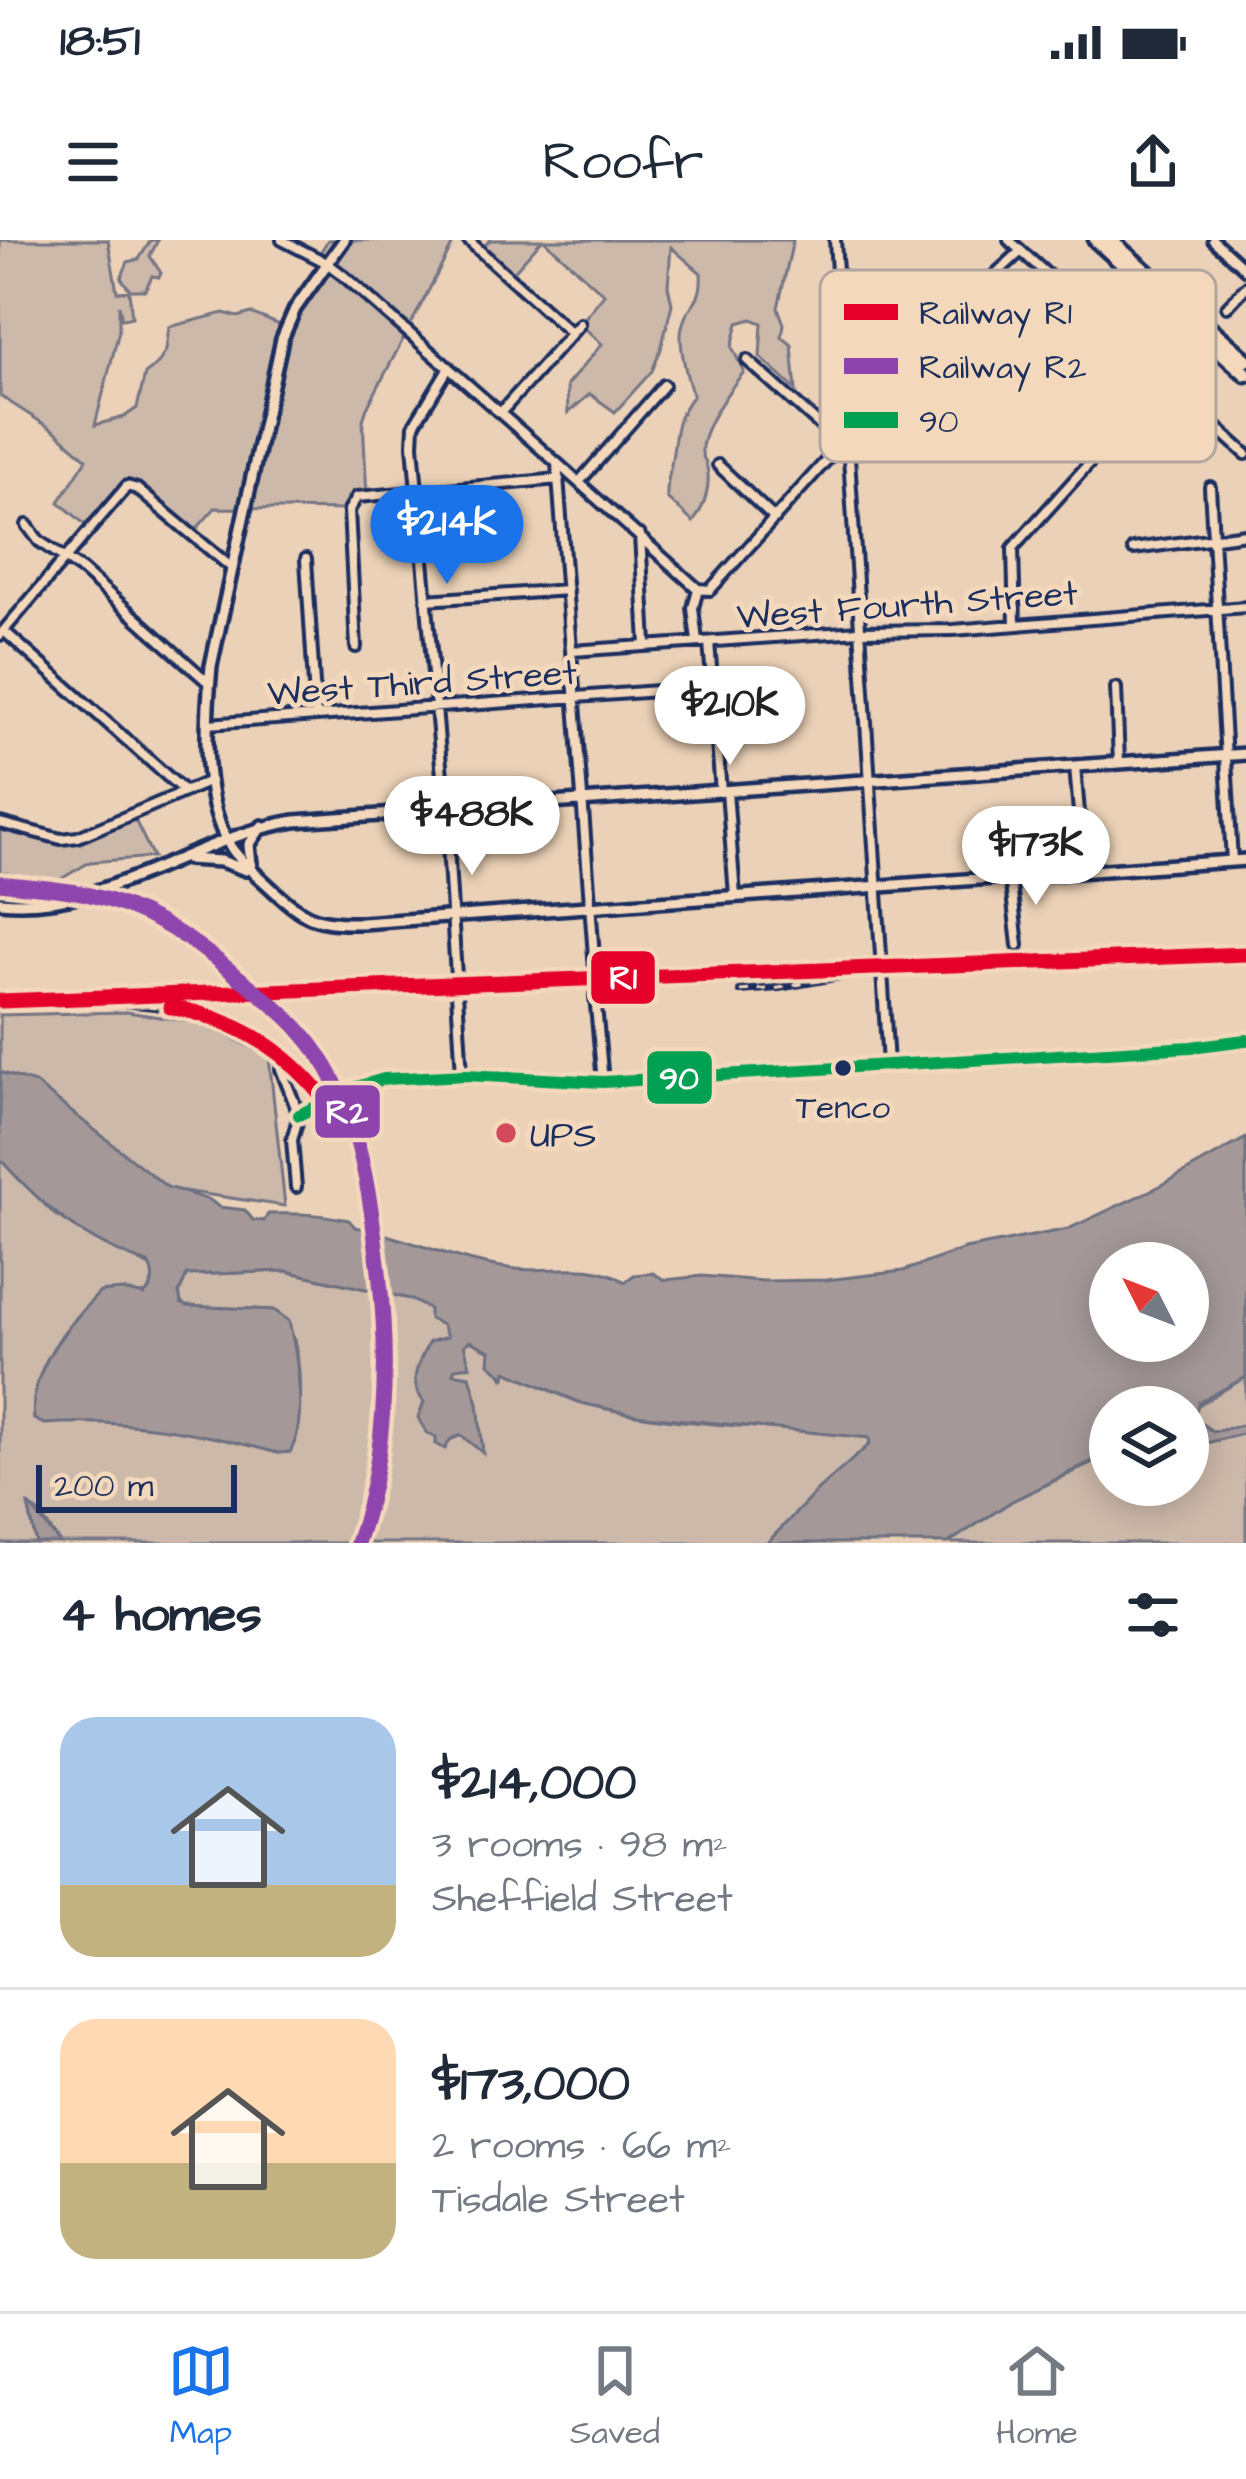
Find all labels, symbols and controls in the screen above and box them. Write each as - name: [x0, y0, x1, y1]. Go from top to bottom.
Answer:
- text: 18:51: [60, 11, 140, 73]
- text: Roofr: [542, 125, 704, 200]
- icon: menu: [60, 129, 126, 195]
- icon: share: [1120, 129, 1186, 195]
- legend: [820, 270, 1216, 462]
- text: Railway R1: [919, 291, 1072, 338]
- text: Railway R2: [919, 345, 1087, 392]
- text: 90: [919, 399, 959, 445]
- pin: $214K: [363, 485, 531, 587]
- text: $214K: [397, 497, 497, 551]
- street label: West Fourth Street: [735, 568, 1080, 643]
- street label: West Third Street: [266, 647, 579, 720]
- pin: $210K: [646, 666, 814, 768]
- text: $210K: [681, 678, 779, 732]
- pin: $488K: [388, 776, 556, 878]
- text: $488K: [411, 788, 533, 842]
- pin: $173K: [952, 806, 1120, 908]
- text: $173K: [989, 818, 1083, 872]
- line badge: R1: [589, 949, 657, 1006]
- text: R1: [609, 956, 638, 1002]
- line badge: 90: [645, 1049, 714, 1106]
- text: 90: [659, 1056, 699, 1102]
- marker: Tenco: [832, 1057, 854, 1079]
- line badge: R2: [313, 1083, 382, 1140]
- place label: Tenco: [796, 1085, 891, 1131]
- text: R2: [326, 1090, 368, 1136]
- place label: UPS: [530, 1110, 596, 1161]
- marker: UPS: [493, 1120, 519, 1146]
- north arrow: [1089, 1242, 1209, 1362]
- map controls: [1089, 1242, 1209, 1506]
- button: layers: [1089, 1386, 1209, 1506]
- scale bar: [36, 1459, 237, 1512]
- text: 200 m: [54, 1463, 153, 1509]
- text: 4 homes: [60, 1580, 262, 1651]
- icon: filters: [1120, 1582, 1186, 1648]
- text: $214,000: [432, 1748, 636, 1819]
- icon: home: [156, 1765, 300, 1909]
- text: 3 rooms · 98 m²: [432, 1819, 728, 1873]
- text: Sheffield Street: [432, 1873, 733, 1927]
- text: $173,000: [432, 2049, 630, 2120]
- icon: home: [156, 2067, 300, 2211]
- text: 2 rooms · 66 m²: [432, 2120, 731, 2174]
- text: Tisdale Street: [432, 2174, 685, 2228]
- tab: Map: [168, 2338, 234, 2456]
- tab: Saved: [570, 2338, 660, 2456]
- tab: Home: [996, 2338, 1078, 2456]

